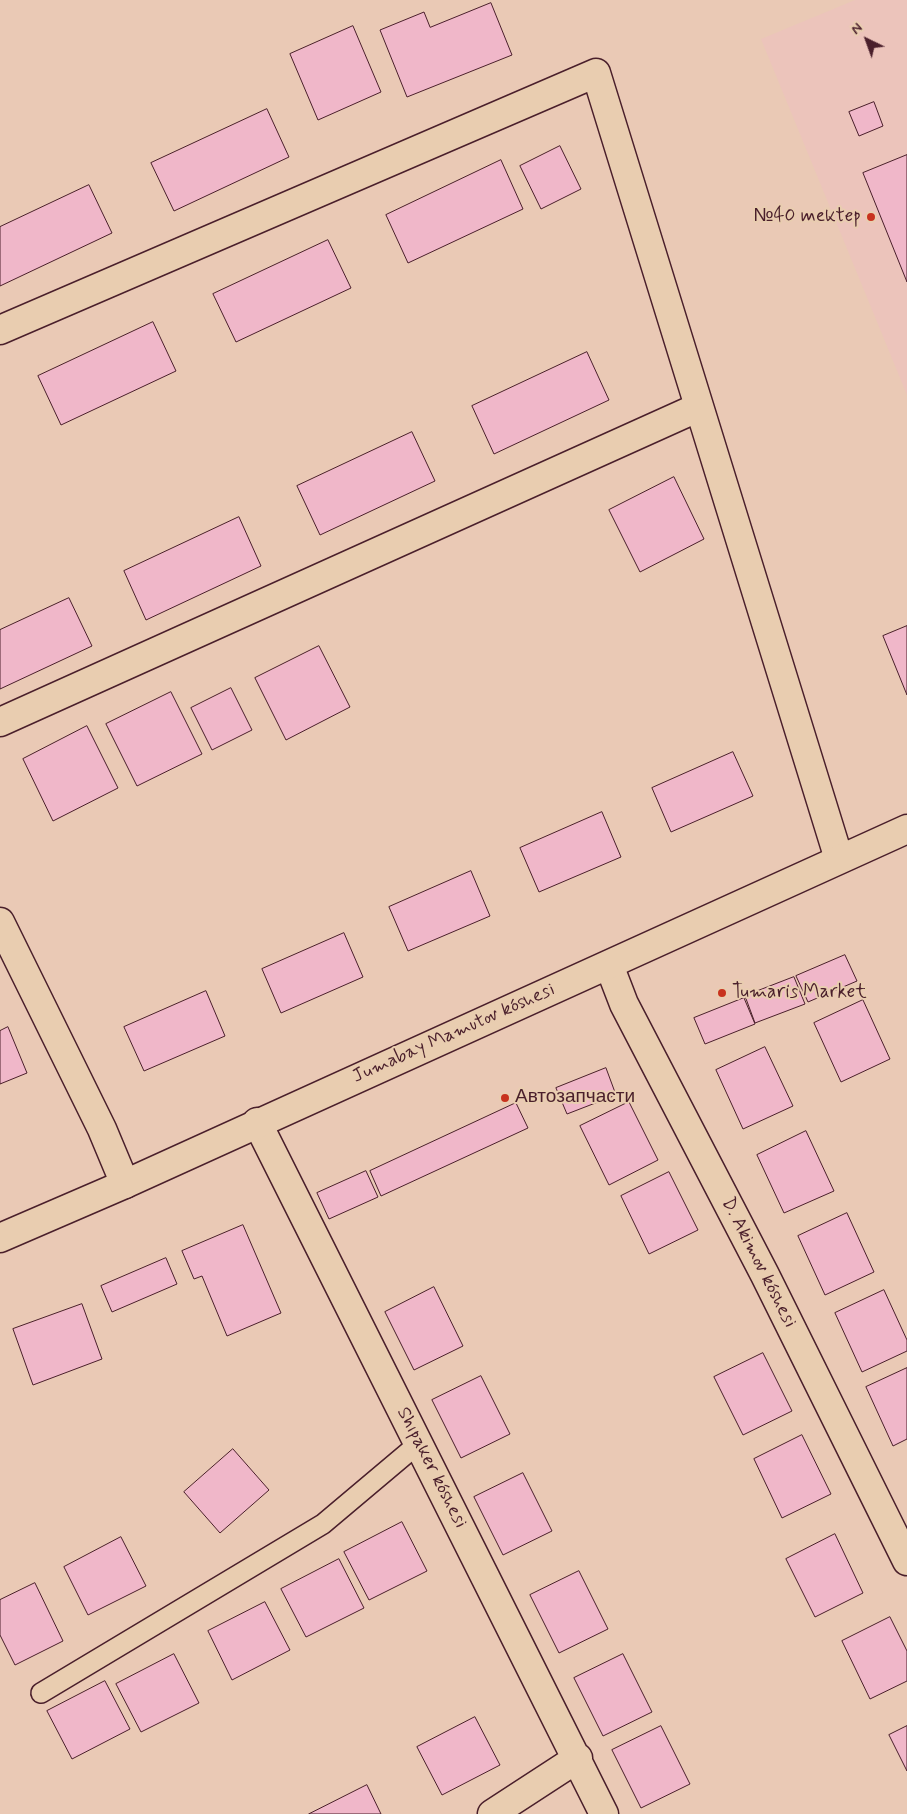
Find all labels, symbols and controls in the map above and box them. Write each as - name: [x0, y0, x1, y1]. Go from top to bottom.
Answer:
- north arrow: [842, 15, 892, 65]
- text: N: [847, 19, 866, 39]
- place label: №40 mektep: [753, 206, 861, 228]
- marker: №40 mektep: [865, 211, 877, 223]
- street label: Jumabay Mamutov kóshesi: [349, 979, 559, 1089]
- place label: Tumaris Market: [732, 982, 867, 1004]
- marker: Tumaris Market: [716, 987, 728, 999]
- place label: Автозапчасти: [515, 1087, 635, 1109]
- marker: Автозапчасти: [499, 1092, 511, 1104]
- street label: D. Akimov kóshesi: [715, 1194, 801, 1332]
- street label: Shıpaker kóshesi: [391, 1404, 471, 1532]

